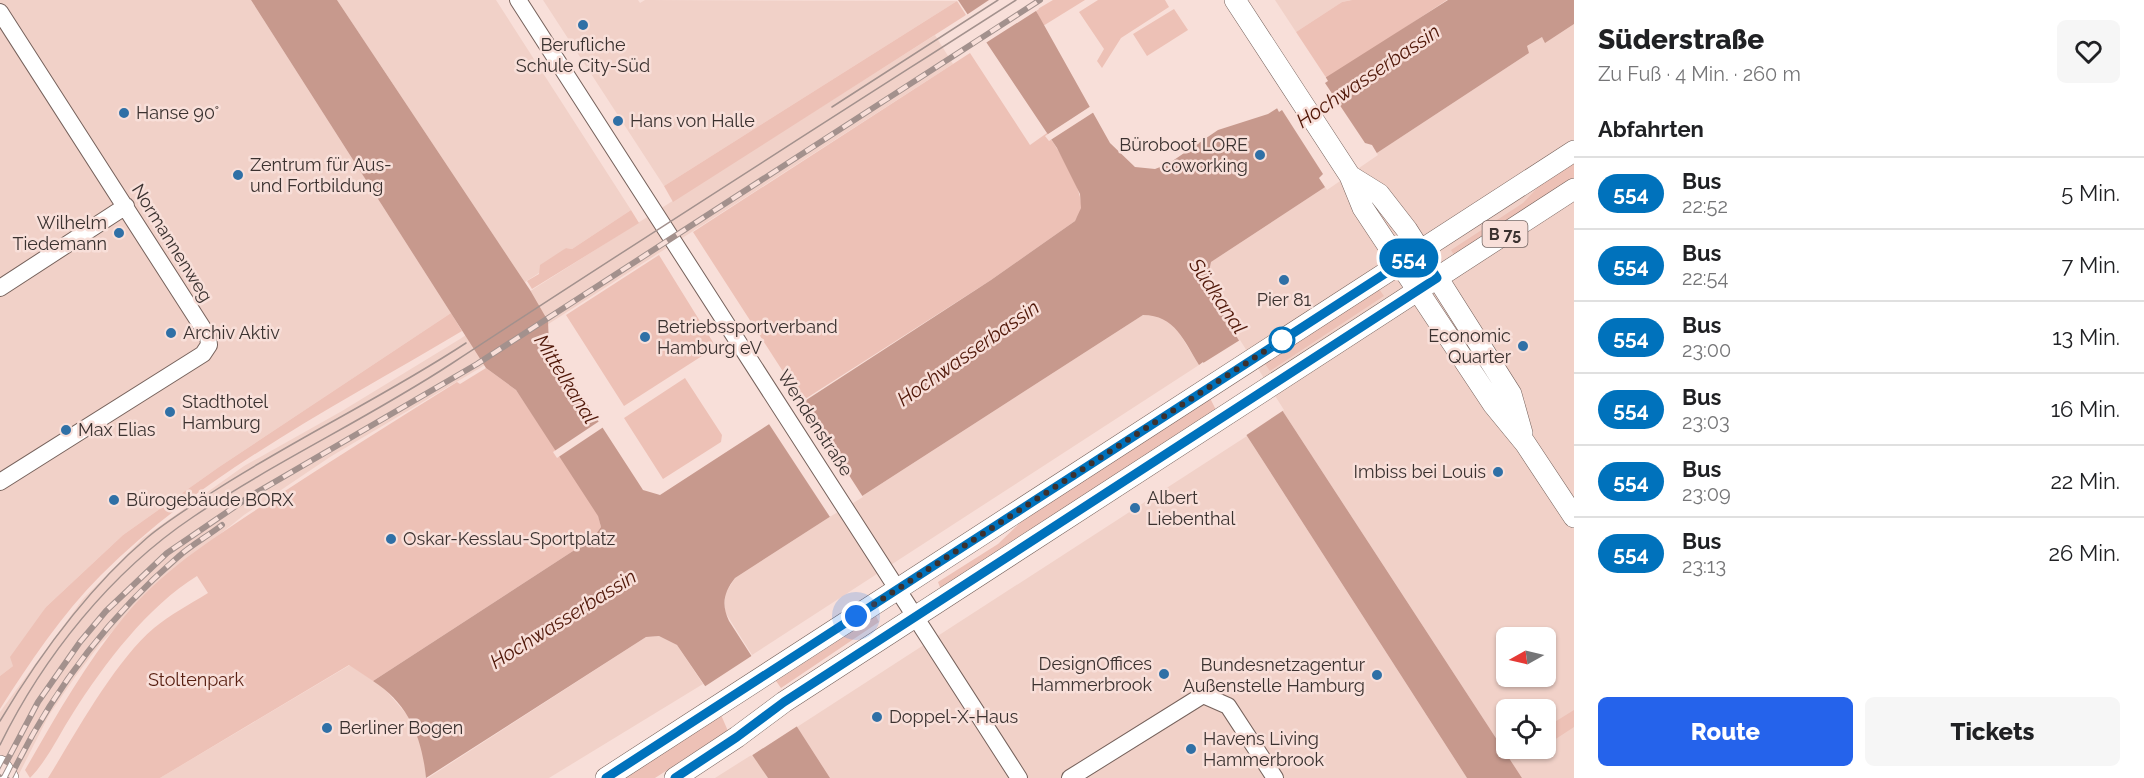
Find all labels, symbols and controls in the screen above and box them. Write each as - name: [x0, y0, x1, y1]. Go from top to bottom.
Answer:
- marker: Berufliche Schule City-Süd: [576, 18, 590, 32]
- water label: Hochwasserbassin: [1292, 19, 1444, 133]
- button: heart: [2057, 20, 2120, 83]
- text: Süderstraße: [1598, 23, 1764, 56]
- place label: Berufliche Schule City-Süd: [516, 34, 650, 76]
- text: Zu Fuß · 4 Min. · 260 m: [1598, 62, 1801, 86]
- place label: Hanse 90°: [136, 102, 219, 123]
- marker: Hanse 90°: [117, 106, 131, 120]
- place label: Hans von Halle: [630, 110, 755, 131]
- marker: Hans von Halle: [611, 114, 625, 128]
- text: Abfahrten: [1598, 116, 1704, 142]
- place label: Büroboot LORE coworking: [1119, 134, 1248, 176]
- marker: Büroboot LORE coworking: [1253, 148, 1267, 162]
- place label: Zentrum für Aus- und Fortbildung: [250, 154, 392, 196]
- marker: Zentrum für Aus- und Fortbildung: [231, 168, 245, 182]
- text: Bus: [1682, 168, 1721, 194]
- street label: Normannenweg: [128, 180, 217, 306]
- text: 5 Min.: [2061, 180, 2120, 206]
- text: 554: [1613, 181, 1649, 206]
- text: 22:52: [1682, 194, 1728, 218]
- place label: Wilhelm Tiedemann: [12, 212, 107, 254]
- road number: B 75: [1482, 221, 1528, 247]
- marker: Wilhelm Tiedemann: [112, 226, 126, 240]
- line badge: 554: [1374, 238, 1444, 278]
- text: Bus: [1682, 240, 1721, 266]
- text: 554: [1391, 246, 1427, 271]
- text: 7 Min.: [2062, 252, 2120, 278]
- water label: Südkanal: [1183, 253, 1252, 338]
- text: 554: [1613, 253, 1649, 278]
- text: 22:54: [1682, 266, 1728, 290]
- marker: Pier 81: [1277, 273, 1291, 287]
- place label: Pier 81: [1257, 289, 1312, 310]
- water label: Hochwasserbassin: [892, 295, 1044, 411]
- text: Bus: [1682, 312, 1721, 338]
- place label: Betriebssportverband Hamburg eV: [657, 316, 838, 358]
- place label: Archiv Aktiv: [183, 322, 280, 343]
- text: 13 Min.: [2052, 324, 2120, 350]
- place label: Economic Quarter: [1428, 325, 1512, 367]
- text: 554: [1613, 325, 1649, 350]
- marker: Archiv Aktiv: [164, 326, 178, 340]
- unlabelled marker: [1269, 327, 1295, 353]
- water label: Mittelkanal: [529, 330, 603, 428]
- marker: Betriebssportverband Hamburg eV: [638, 330, 652, 344]
- text: 23:00: [1682, 338, 1731, 362]
- marker: Economic Quarter: [1516, 339, 1530, 353]
- street label: Wendenstraße: [773, 366, 858, 480]
- text: Bus: [1682, 384, 1721, 410]
- place label: Stadthotel Hamburg: [182, 391, 268, 433]
- text: 16 Min.: [2051, 396, 2120, 422]
- text: 554: [1613, 397, 1649, 422]
- marker: Stadthotel Hamburg: [163, 405, 177, 419]
- text: 23:03: [1682, 410, 1730, 434]
- place label: Max Elias: [78, 419, 156, 440]
- marker: Max Elias: [59, 423, 73, 437]
- text: Bus: [1682, 456, 1721, 482]
- place label: Imbiss bei Louis: [1353, 461, 1486, 482]
- marker: Imbiss bei Louis: [1491, 465, 1505, 479]
- text: 22 Min.: [2050, 468, 2120, 494]
- text: 554: [1613, 469, 1649, 494]
- text: 23:09: [1682, 482, 1731, 506]
- place label: Albert Liebenthal: [1147, 487, 1235, 529]
- place label: Bürogebäude BORX: [126, 489, 294, 510]
- marker: Bürogebäude BORX: [107, 493, 121, 507]
- marker: Albert Liebenthal: [1128, 501, 1142, 515]
- place label: Oskar-Kesslau-Sportplatz: [403, 528, 616, 549]
- text: Bus: [1682, 528, 1721, 554]
- marker: Oskar-Kesslau-Sportplatz: [384, 532, 398, 546]
- text: 26 Min.: [2049, 540, 2120, 566]
- text: 554: [1613, 541, 1649, 566]
- text: 23:13: [1682, 554, 1726, 578]
- water label: Hochwasserbassin: [485, 564, 641, 674]
- your location: [841, 601, 871, 631]
- north arrow: [1496, 627, 1556, 687]
- map controls: [1496, 627, 1556, 759]
- place label: DesignOffices Hammerbrook: [1031, 653, 1152, 695]
- place label: Bundesnetzagentur Außenstelle Hamburg: [1183, 654, 1366, 696]
- marker: DesignOffices Hammerbrook: [1157, 667, 1171, 681]
- marker: Bundesnetzagentur Außenstelle Hamburg: [1370, 668, 1384, 682]
- park label: Stoltenpark: [148, 669, 244, 690]
- button: Route: [1598, 697, 1853, 766]
- button: Tickets: [1865, 697, 2120, 766]
- button: locate: [1496, 699, 1556, 759]
- place label: Doppel-X-Haus: [889, 706, 1018, 727]
- marker: Doppel-X-Haus: [870, 710, 884, 724]
- place label: Berliner Bogen: [339, 717, 463, 738]
- marker: Berliner Bogen: [320, 721, 334, 735]
- place label: Havens Living Hammerbrook: [1203, 728, 1325, 770]
- marker: Havens Living Hammerbrook: [1184, 742, 1198, 756]

